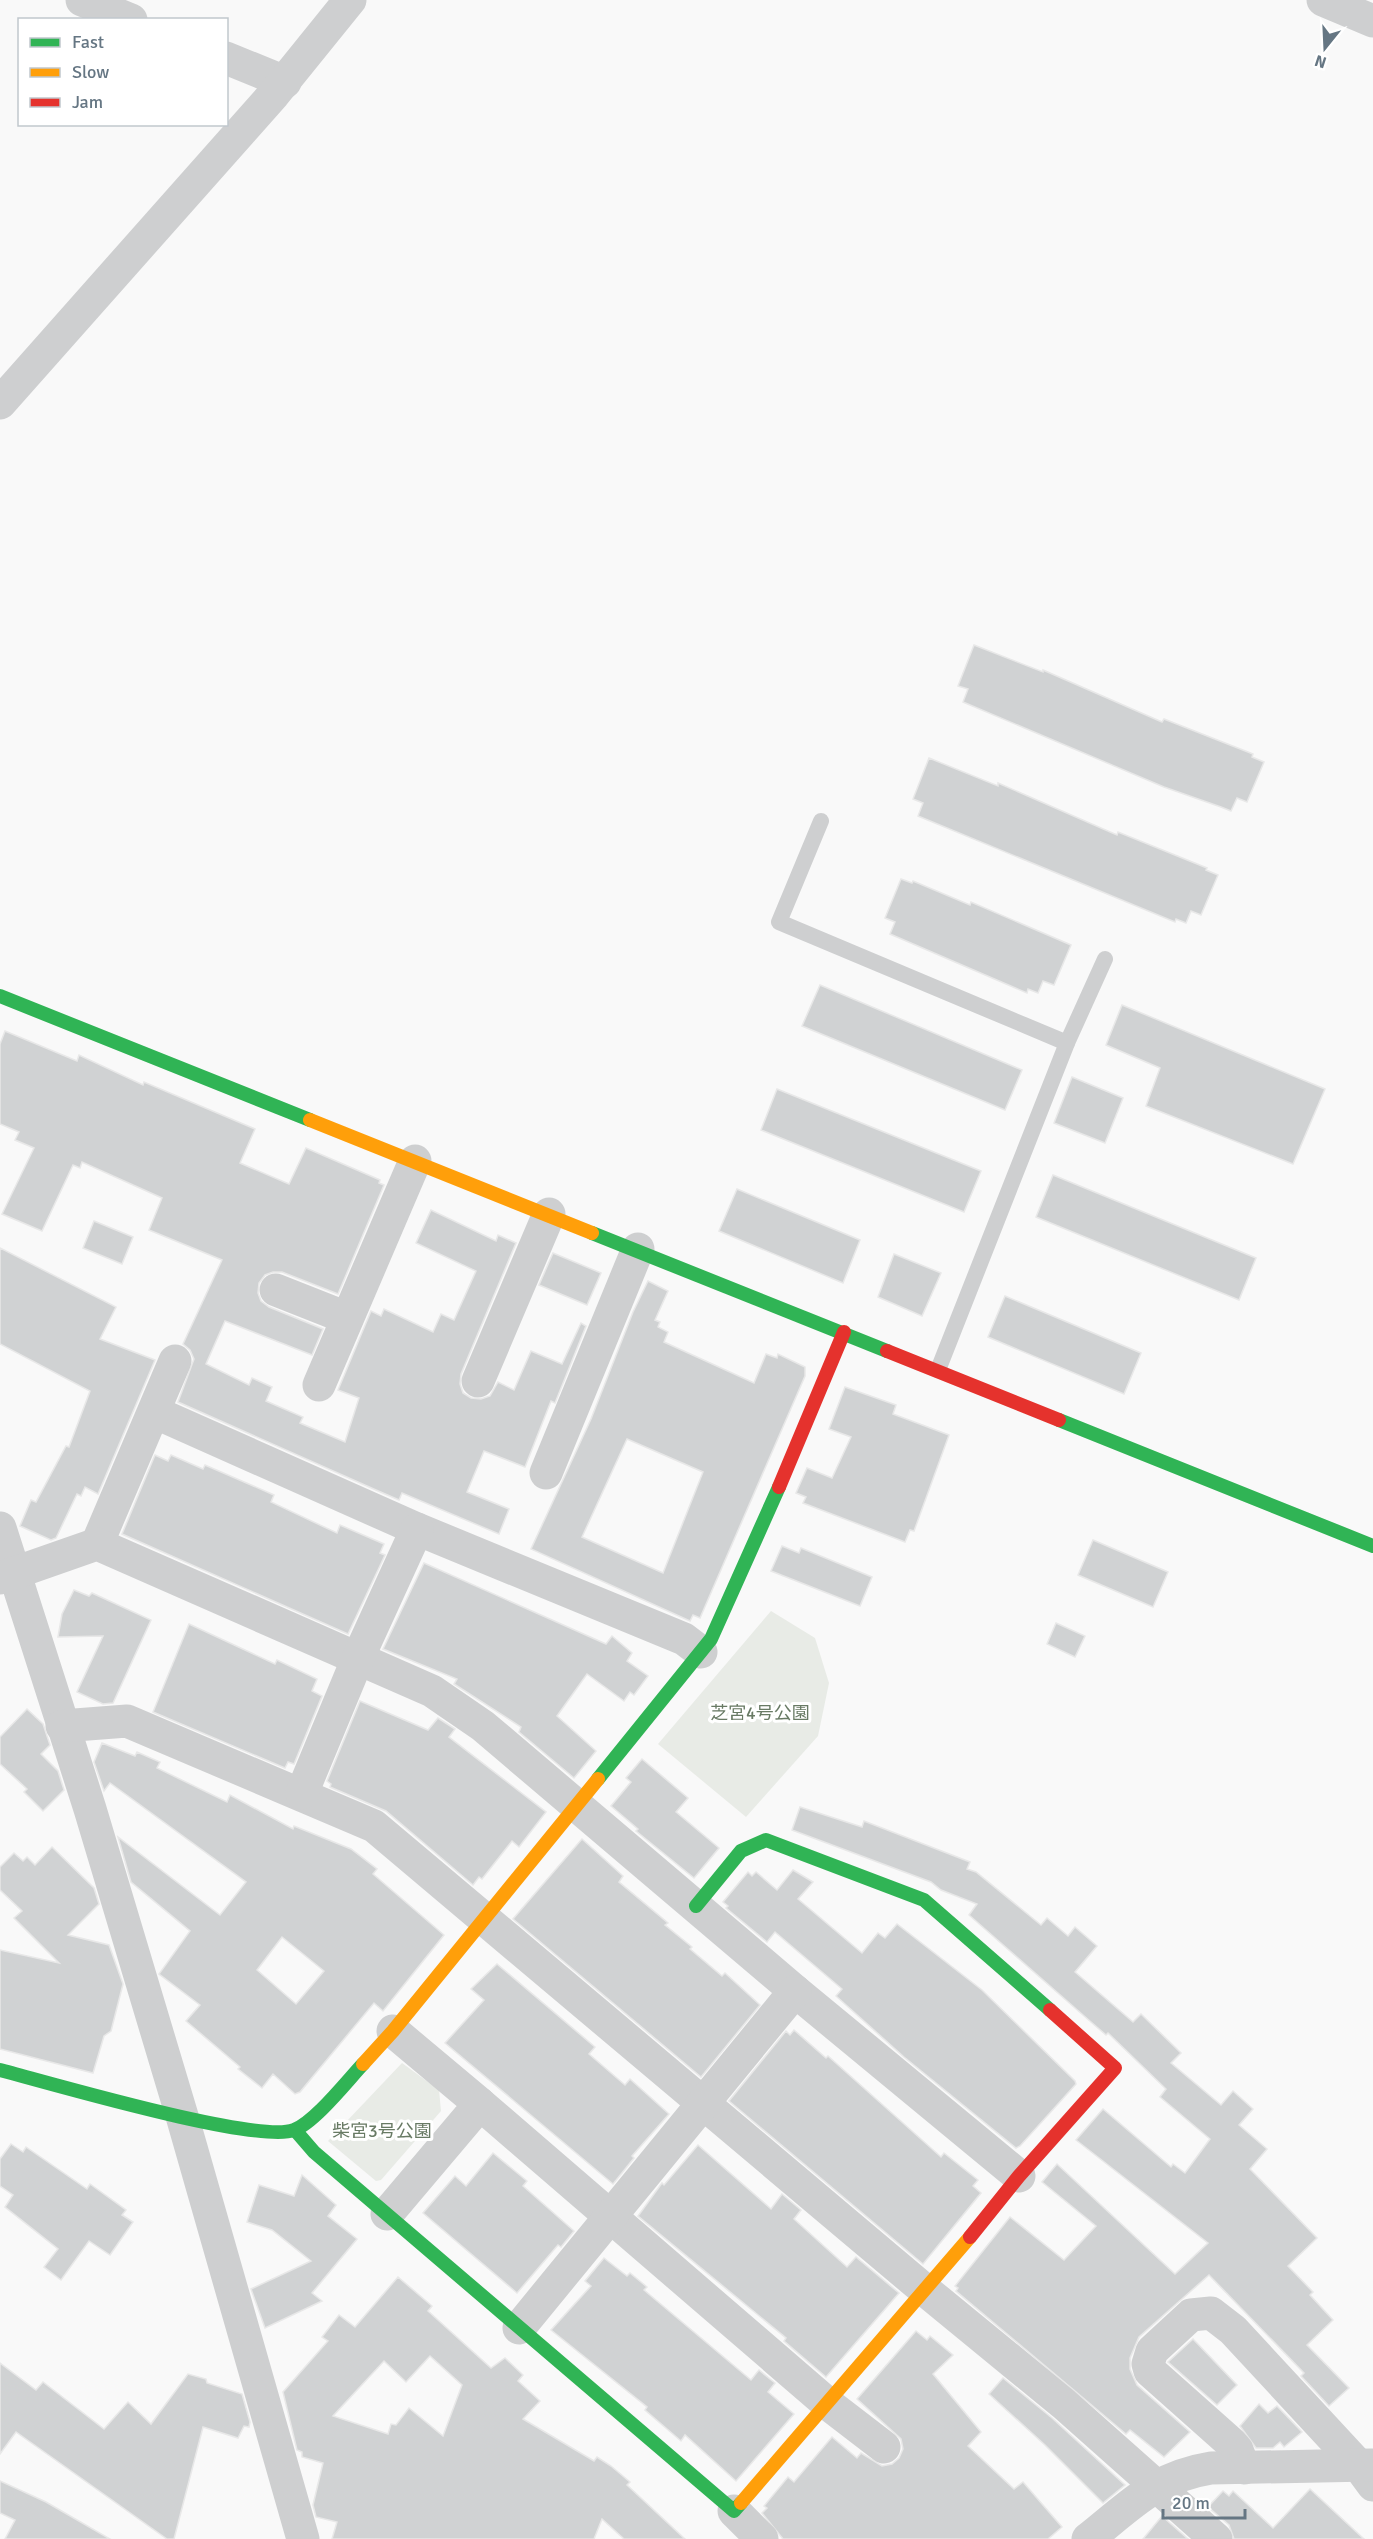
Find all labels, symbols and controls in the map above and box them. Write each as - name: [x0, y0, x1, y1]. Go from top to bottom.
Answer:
- legend: [18, 18, 228, 126]
- north arrow: [1295, 18, 1355, 78]
- text: Fast: [72, 31, 104, 53]
- text: N: [1312, 50, 1329, 73]
- text: Slow: [72, 61, 109, 83]
- text: Jam: [72, 91, 103, 113]
- park label: 芝宮4号公園: [710, 1702, 810, 1724]
- park label: 柴宮3号公園: [332, 2120, 432, 2142]
- scale bar: [1163, 2482, 1246, 2520]
- text: 20 m: [1172, 2492, 1210, 2514]

